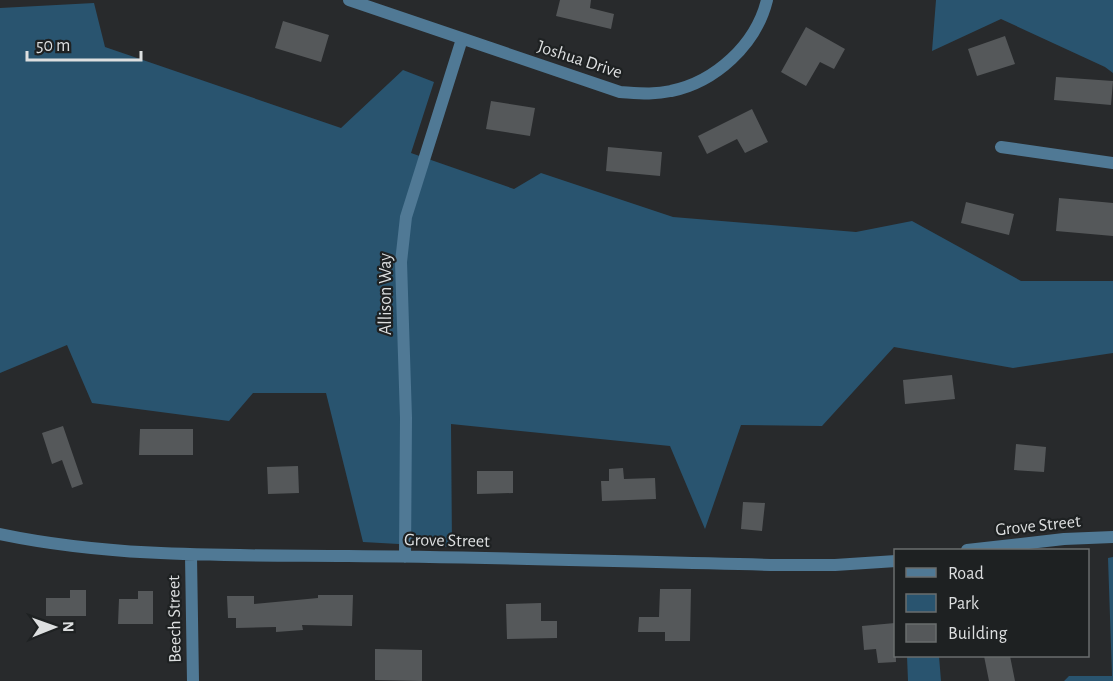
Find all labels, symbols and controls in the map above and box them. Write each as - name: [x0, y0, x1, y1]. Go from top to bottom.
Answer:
- scale bar: [27, 24, 141, 62]
- text: 50 m: [36, 37, 70, 55]
- street label: Joshua Drive: [535, 38, 624, 82]
- street label: Allison Way: [377, 253, 395, 335]
- street label: Grove Street: [994, 513, 1082, 539]
- street label: Grove Street: [404, 531, 490, 551]
- legend: [894, 549, 1089, 657]
- text: Road: [948, 565, 984, 583]
- street label: Beech Street: [165, 575, 185, 663]
- text: Park: [948, 595, 980, 613]
- north arrow: [24, 597, 84, 657]
- text: N: [60, 621, 76, 632]
- text: Building: [948, 625, 1008, 643]

